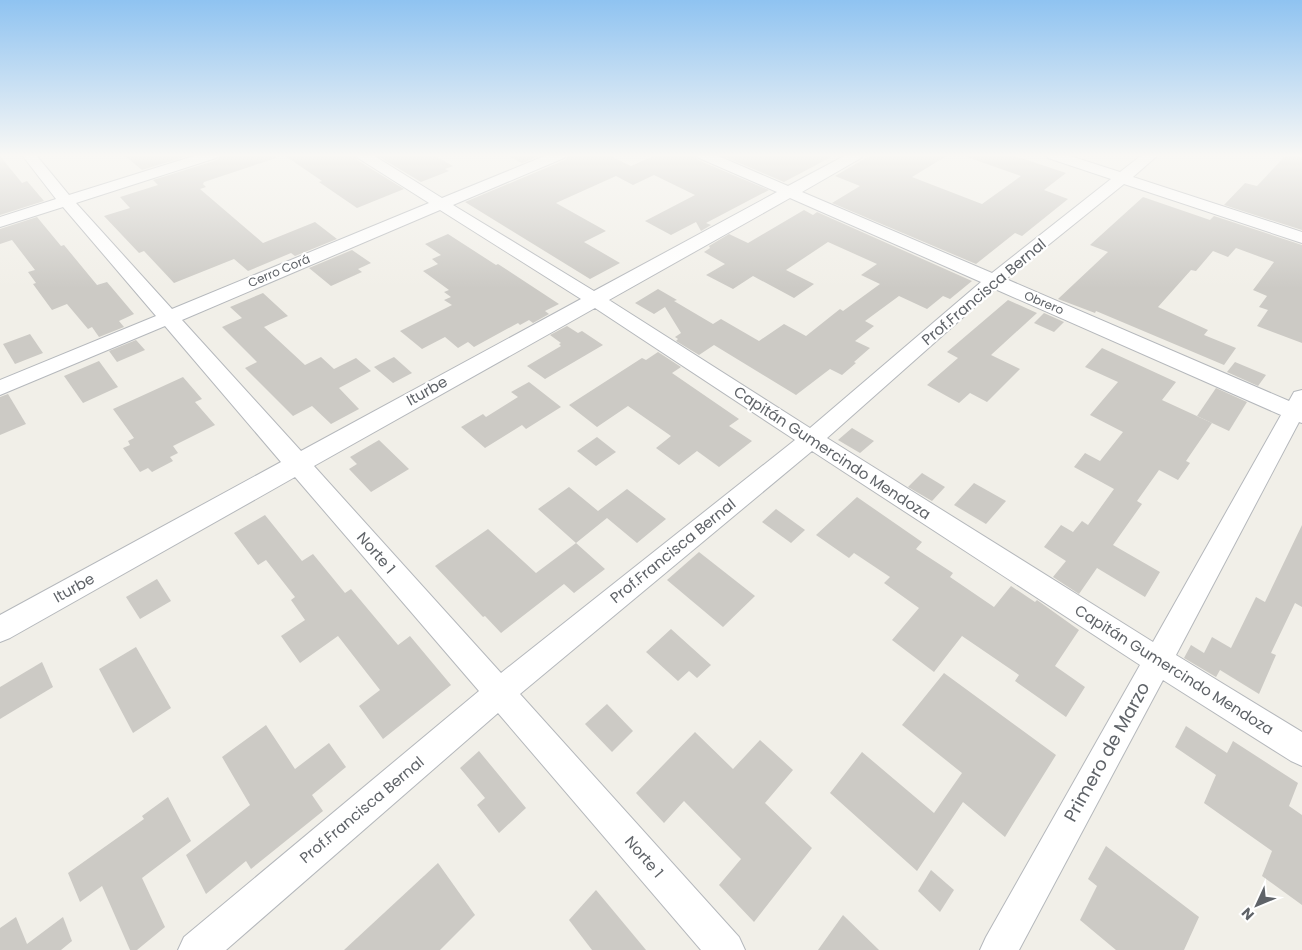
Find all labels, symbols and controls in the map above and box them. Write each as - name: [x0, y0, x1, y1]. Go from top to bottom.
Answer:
- street label: Prof.Francisca Bernal: [917, 233, 1050, 350]
- street label: Cerro Corá: [245, 250, 313, 291]
- street label: Obrero: [1022, 287, 1067, 319]
- street label: Iturbe: [403, 371, 451, 410]
- street label: Capitán Gumercindo Mendoza: [730, 381, 935, 524]
- street label: Prof.Francisca Bernal: [605, 493, 740, 608]
- street label: Norte 1: [352, 527, 400, 578]
- street label: Iturbe: [50, 568, 98, 607]
- street label: Capitán Gumercindo Mendoza: [1071, 599, 1278, 740]
- street label: Primero de Marzo: [1058, 677, 1155, 826]
- street label: Prof.Francisca Bernal: [295, 751, 428, 868]
- street label: Norte 1: [620, 831, 668, 882]
- north arrow: [1232, 880, 1282, 930]
- text: N: [1237, 903, 1258, 925]

